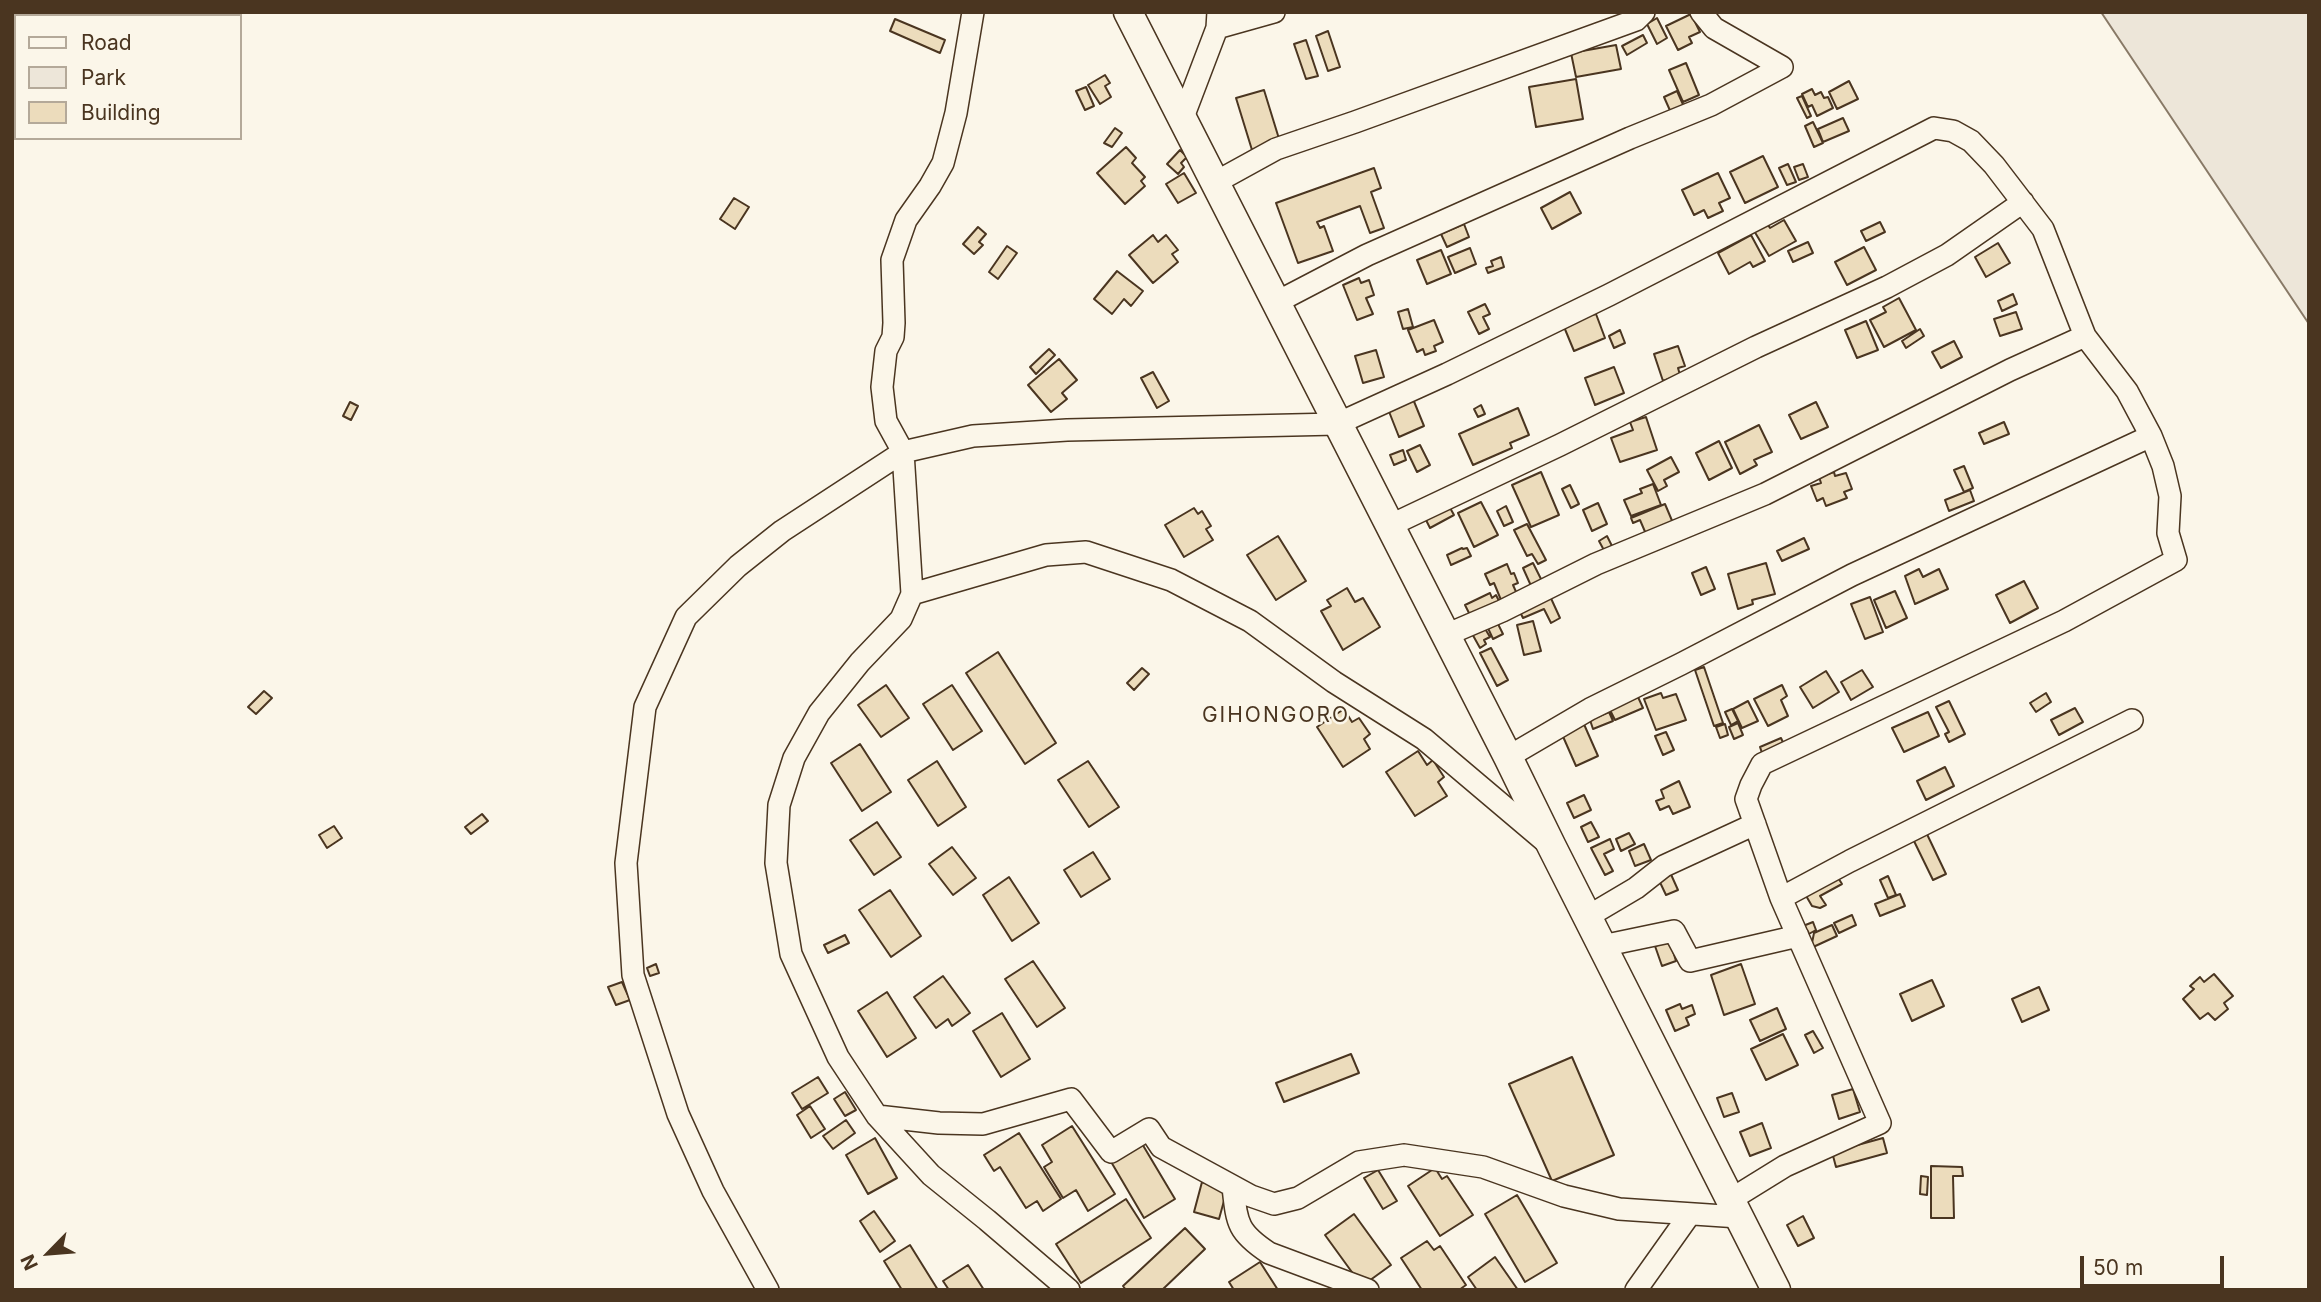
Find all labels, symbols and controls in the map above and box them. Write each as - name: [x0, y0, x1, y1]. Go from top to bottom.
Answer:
- legend: [14, 14, 242, 140]
- text: Road: [81, 30, 132, 55]
- text: Park: [81, 65, 126, 90]
- text: Building: [81, 100, 161, 125]
- district label: GIHONGORO: [1203, 703, 1349, 729]
- north arrow: [14, 1218, 84, 1288]
- scale bar: [2083, 1242, 2226, 1286]
- text: N: [16, 1251, 43, 1274]
- text: 50 m: [2093, 1255, 2143, 1280]

